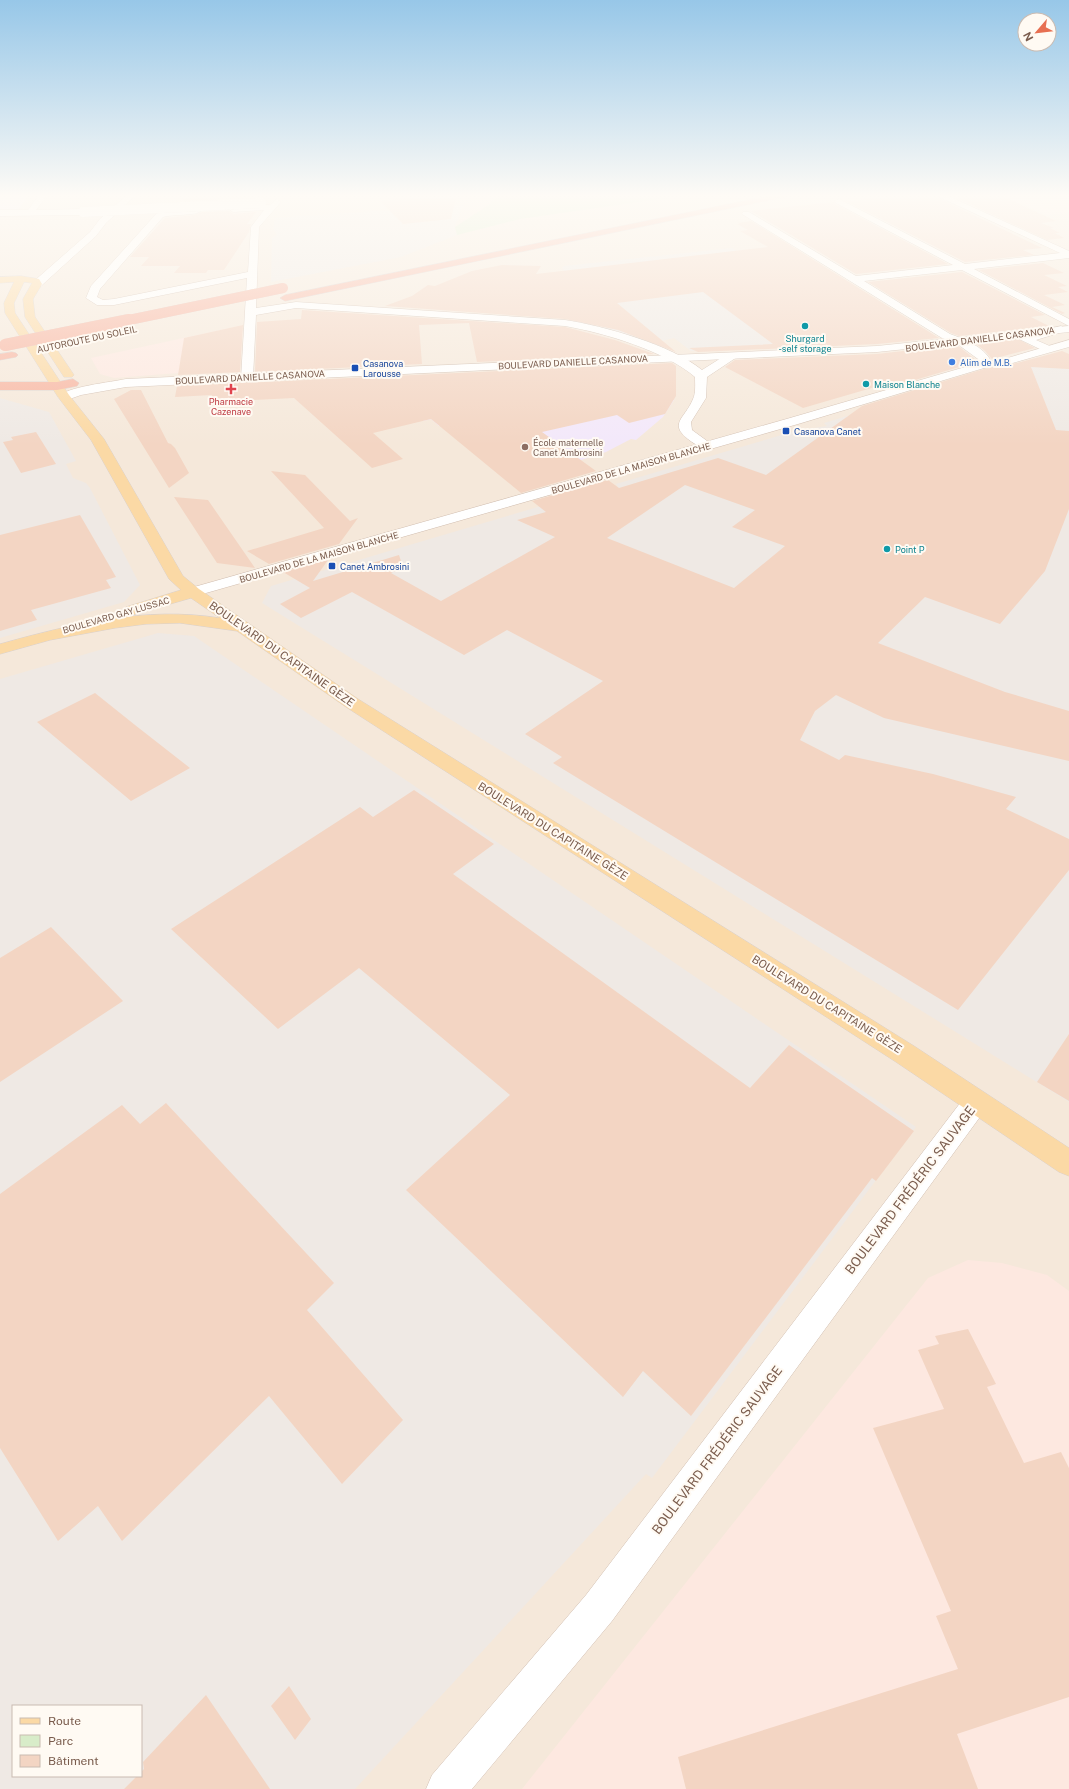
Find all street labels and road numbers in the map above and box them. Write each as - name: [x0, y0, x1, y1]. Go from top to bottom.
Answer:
- street label: AUTOROUTE DU SOLEIL: [36, 323, 138, 355]
- street label: BOULEVARD DANIELLE CASANOVA: [905, 324, 1056, 354]
- street label: BOULEVARD DANIELLE CASANOVA: [498, 353, 649, 371]
- street label: BOULEVARD DANIELLE CASANOVA: [175, 368, 326, 386]
- street label: BOULEVARD DE LA MAISON BLANCHE: [550, 440, 712, 496]
- street label: BOULEVARD DE LA MAISON BLANCHE: [238, 529, 400, 585]
- street label: BOULEVARD GAY LUSSAC: [61, 594, 171, 636]
- street label: BOULEVARD DU CAPITAINE GÈZE: [207, 598, 358, 709]
- street label: BOULEVARD DU CAPITAINE GÈZE: [476, 779, 631, 882]
- street label: BOULEVARD DU CAPITAINE GÈZE: [750, 952, 905, 1055]
- street label: BOULEVARD FRÉDÉRIC SAUVAGE: [841, 1102, 978, 1277]
- street label: BOULEVARD FRÉDÉRIC SAUVAGE: [648, 1362, 785, 1537]

